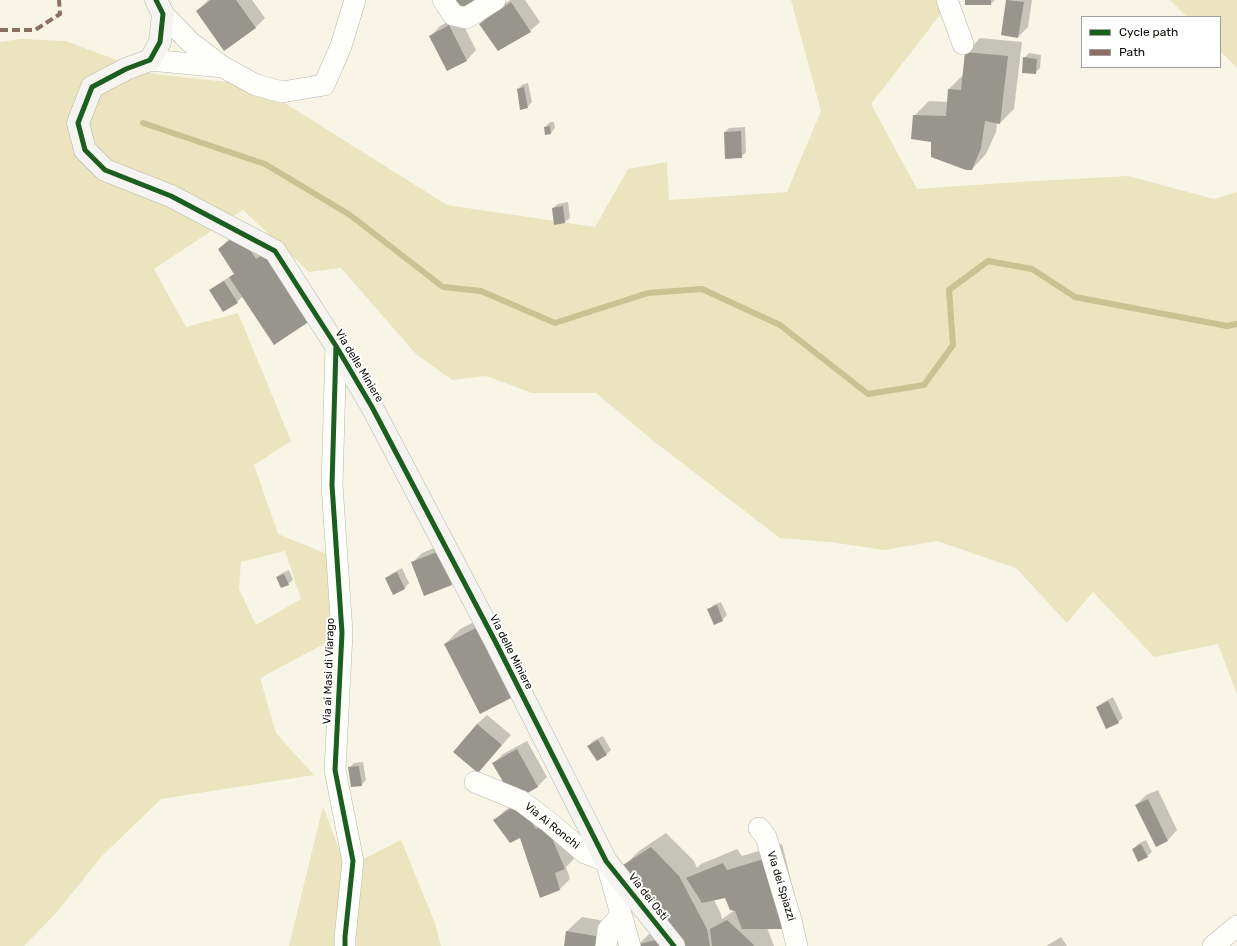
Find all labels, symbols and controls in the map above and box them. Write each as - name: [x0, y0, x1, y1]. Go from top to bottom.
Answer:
- legend: [1081, 16, 1221, 68]
- text: Cycle path: [1119, 25, 1178, 39]
- text: Path: [1119, 45, 1145, 59]
- street label: Via delle Miniere: [332, 327, 386, 405]
- street label: Via delle Miniere: [486, 612, 536, 692]
- street label: Via ai Masi di Viarago: [321, 617, 337, 725]
- street label: Via Ai Ronchi: [522, 800, 582, 852]
- street label: Via dei Spiazzi: [764, 849, 798, 923]
- street label: Via dei Osti: [625, 871, 671, 923]

